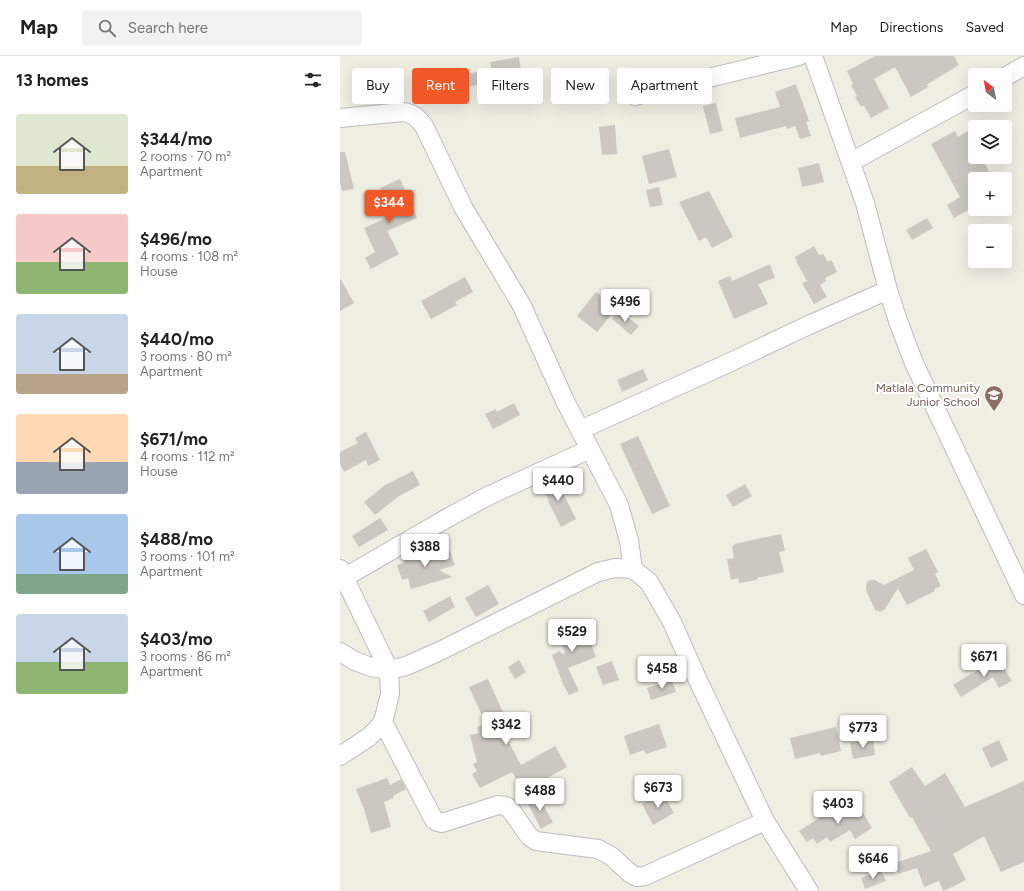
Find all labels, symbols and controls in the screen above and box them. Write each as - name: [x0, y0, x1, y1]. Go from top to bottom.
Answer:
- search box: [82, 10, 362, 46]
- text: Map: [20, 16, 58, 39]
- icon: search: [96, 17, 118, 39]
- text: Search here: [128, 19, 208, 37]
- text: Map: [830, 19, 858, 36]
- text: Directions: [880, 19, 943, 36]
- text: Saved: [965, 19, 1004, 36]
- chip: Buy: [352, 68, 404, 104]
- chip: Rent: [412, 68, 469, 104]
- chip: Filters: [477, 68, 543, 104]
- chip: New: [551, 68, 609, 104]
- chip: Apartment: [617, 68, 712, 104]
- north arrow: [968, 68, 1012, 112]
- map controls: [968, 68, 1012, 268]
- icon: filters: [302, 69, 324, 91]
- text: 13 homes: [16, 70, 88, 90]
- button: layers: [968, 120, 1012, 164]
- text: $344/mo: [140, 129, 212, 149]
- icon: home: [48, 130, 96, 178]
- text: 2 rooms · 70 m²: [140, 149, 231, 164]
- text: Apartment: [140, 164, 203, 179]
- button: +: [968, 172, 1012, 216]
- pin: $344: [365, 190, 413, 224]
- text: $344: [374, 195, 404, 210]
- button: −: [968, 224, 1012, 268]
- text: $496/mo: [140, 229, 212, 249]
- icon: home: [48, 230, 96, 278]
- text: 4 rooms · 108 m²: [140, 249, 238, 264]
- text: House: [140, 264, 178, 279]
- pin: $496: [601, 289, 649, 323]
- text: $496: [610, 294, 640, 309]
- text: $440/mo: [140, 329, 214, 349]
- icon: home: [48, 330, 96, 378]
- text: 3 rooms · 80 m²: [140, 349, 232, 364]
- text: Apartment: [140, 364, 203, 379]
- place label: Matlala Community Junior School: [876, 381, 981, 409]
- school or university icon: Matlala Community Junior School: [983, 384, 1005, 412]
- text: $671/mo: [140, 429, 208, 449]
- icon: home: [48, 430, 96, 478]
- text: 4 rooms · 112 m²: [140, 449, 235, 464]
- text: House: [140, 464, 178, 479]
- pin: $440: [534, 468, 582, 502]
- text: $440: [542, 473, 574, 488]
- text: $488/mo: [140, 529, 213, 549]
- icon: home: [48, 530, 96, 578]
- pin: $388: [401, 534, 449, 568]
- text: $388: [410, 539, 440, 554]
- text: 3 rooms · 101 m²: [140, 549, 235, 564]
- text: Apartment: [140, 564, 203, 579]
- pin: $529: [548, 619, 596, 653]
- text: $529: [557, 624, 587, 639]
- text: $403/mo: [140, 629, 213, 649]
- icon: home: [48, 630, 96, 678]
- pin: $671: [960, 644, 1008, 678]
- text: 3 rooms · 86 m²: [140, 649, 231, 664]
- text: $671: [970, 649, 998, 664]
- pin: $458: [638, 656, 686, 690]
- text: $458: [647, 661, 677, 676]
- text: Apartment: [140, 664, 203, 679]
- pin: $342: [482, 712, 530, 746]
- pin: $773: [839, 715, 887, 749]
- text: $342: [491, 717, 521, 732]
- text: $773: [849, 720, 877, 735]
- pin: $673: [634, 775, 682, 809]
- pin: $488: [516, 778, 564, 812]
- text: $673: [643, 780, 673, 795]
- text: $488: [524, 783, 556, 798]
- pin: $403: [814, 791, 862, 825]
- text: $403: [822, 796, 854, 811]
- pin: $646: [849, 846, 897, 880]
- text: $646: [858, 851, 888, 866]

